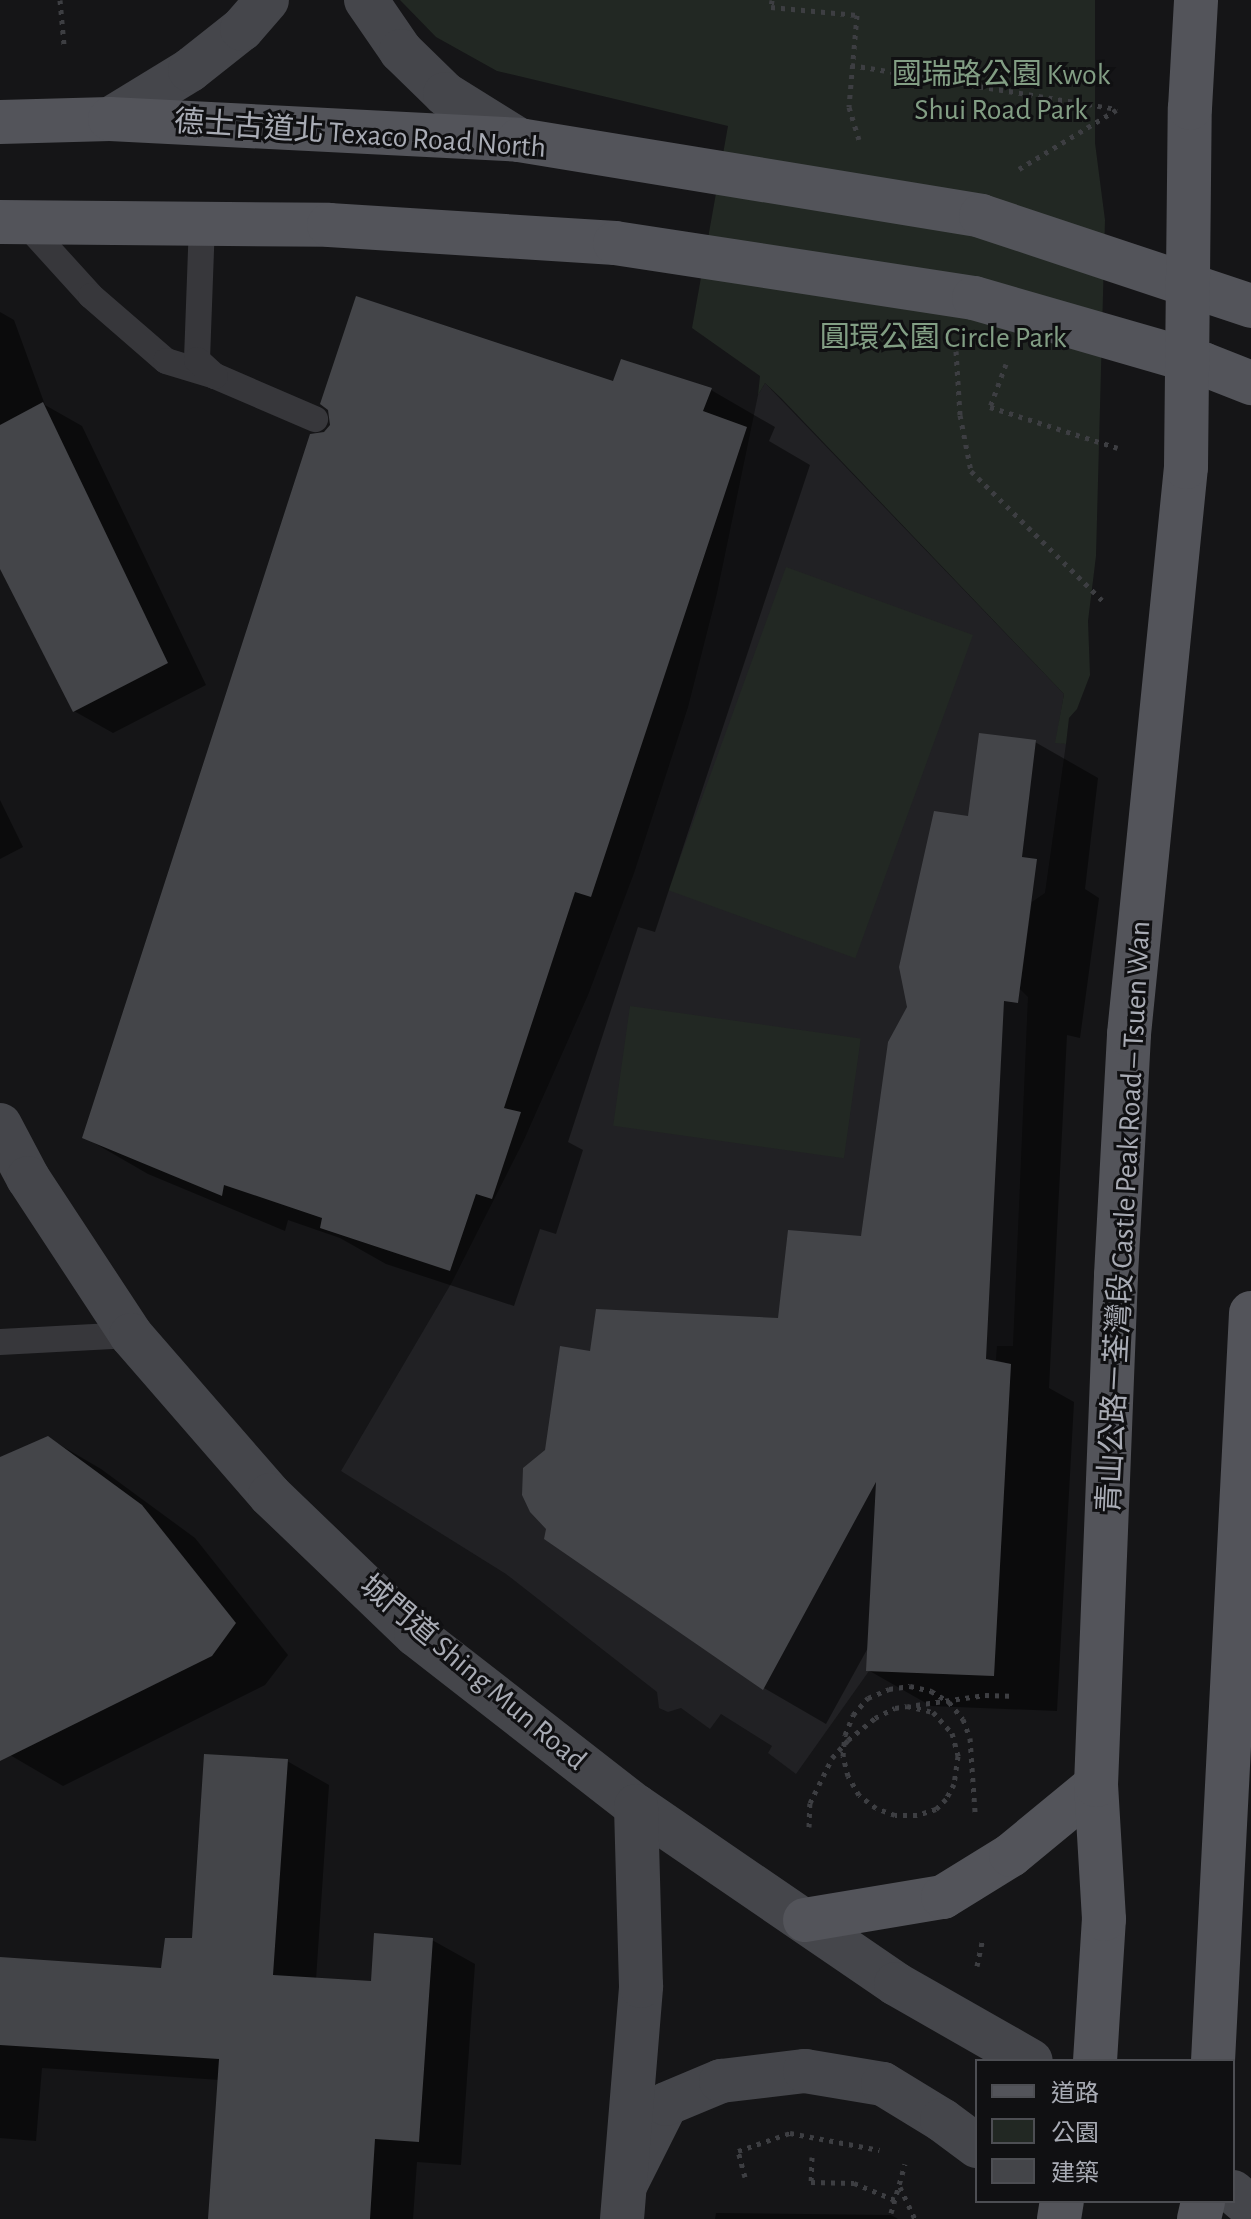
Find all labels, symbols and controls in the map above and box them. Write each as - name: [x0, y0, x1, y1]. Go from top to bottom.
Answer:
- park label: 國瑞路公園 Kwok Shui Road Park: [892, 57, 1110, 128]
- street label: 德士古道北 Texaco Road North: [173, 104, 547, 166]
- park label: 圓環公園 Circle Park: [820, 320, 1066, 356]
- street label: 青山公路－荃灣段 Castle Peak Road – Tsuen Wan: [1091, 920, 1159, 1514]
- street label: 城門道 Shing Mun Road: [352, 1568, 594, 1778]
- legend: [975, 2059, 1235, 2203]
- text: 道路: [1051, 2082, 1099, 2106]
- text: 公園: [1051, 2122, 1099, 2146]
- text: 建築: [1051, 2162, 1099, 2186]

